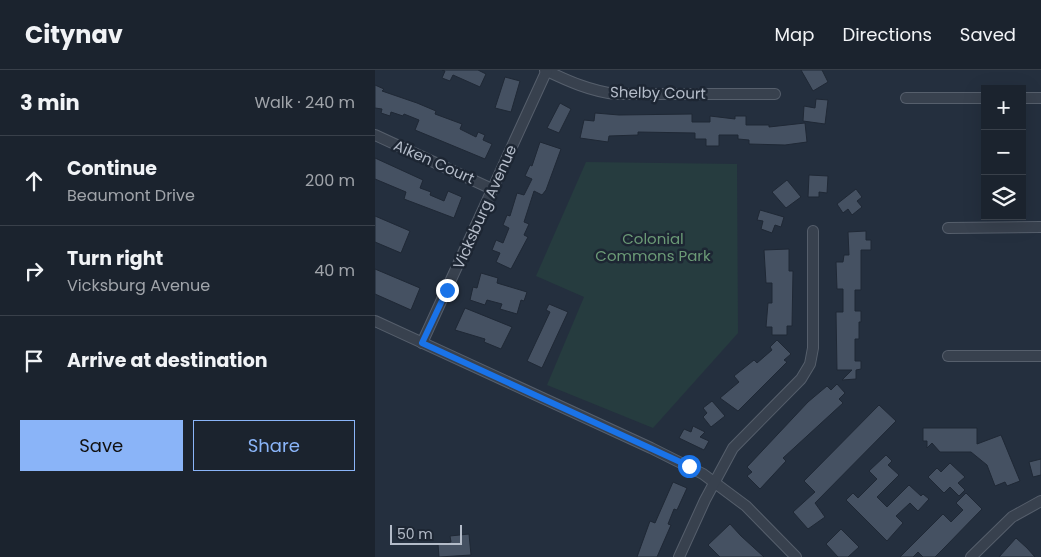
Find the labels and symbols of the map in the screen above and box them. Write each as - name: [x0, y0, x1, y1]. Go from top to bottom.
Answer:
- street label: Shelby Court: [610, 81, 706, 104]
- street label: Aiken Court: [391, 134, 478, 189]
- street label: Vicksburg Avenue: [448, 141, 521, 272]
- park label: Colonial Commons Park: [595, 228, 711, 266]
- route end: [436, 279, 459, 302]
- route start: [678, 455, 701, 478]
- scale bar: [390, 522, 463, 545]

